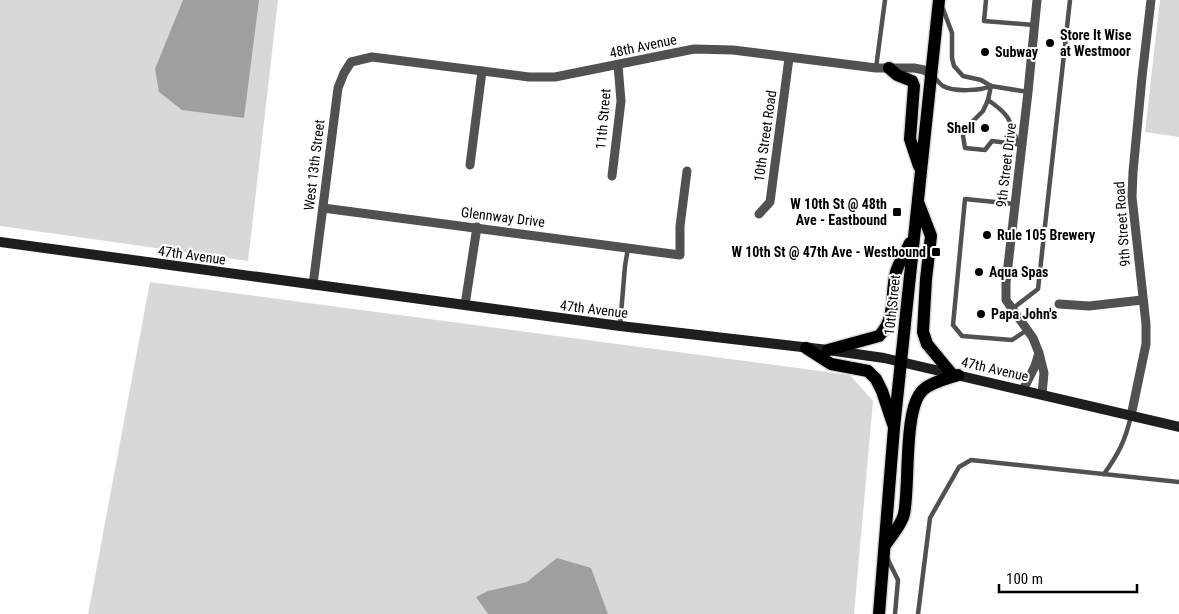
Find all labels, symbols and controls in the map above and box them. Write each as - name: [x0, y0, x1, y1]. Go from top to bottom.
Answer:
- place label: Store It Wise at Westmoor: [1060, 27, 1132, 59]
- street label: 48th Avenue: [608, 31, 678, 61]
- marker: Store It Wise at Westmoor: [1044, 37, 1056, 49]
- place label: Subway: [995, 44, 1039, 60]
- marker: Subway: [979, 46, 991, 58]
- street label: 11th Street: [592, 88, 614, 150]
- street label: 10th Street Road: [751, 89, 779, 183]
- street label: West 13th Street: [300, 119, 328, 211]
- place label: Shell: [947, 120, 975, 136]
- street label: 9th Street Drive: [993, 121, 1019, 208]
- marker: Shell: [979, 122, 991, 134]
- street label: 9th Street Road: [1111, 181, 1133, 267]
- place label: W 10th St @ 48th Ave - Eastbound: [790, 196, 887, 228]
- street label: Glennway Drive: [460, 204, 546, 230]
- marker: W 10th St @ 48th Ave - Eastbound: [891, 206, 903, 218]
- place label: Rule 105 Brewery: [997, 227, 1096, 243]
- marker: Rule 105 Brewery: [981, 229, 993, 241]
- street label: 47th Avenue: [157, 242, 227, 268]
- place label: W 10th St @ 47th Ave - Westbound: [731, 244, 926, 260]
- marker: W 10th St @ 47th Ave - Westbound: [930, 246, 942, 258]
- place label: Aqua Spas: [989, 264, 1048, 280]
- marker: Aqua Spas: [973, 266, 985, 278]
- street label: 10th Street: [881, 274, 903, 336]
- street label: 47th Avenue: [559, 297, 629, 321]
- place label: Papa John's: [991, 306, 1057, 322]
- marker: Papa John's: [975, 308, 987, 320]
- street label: 47th Avenue: [960, 354, 1030, 385]
- scale bar: [999, 562, 1136, 594]
- text: 100 m: [1006, 570, 1043, 588]

